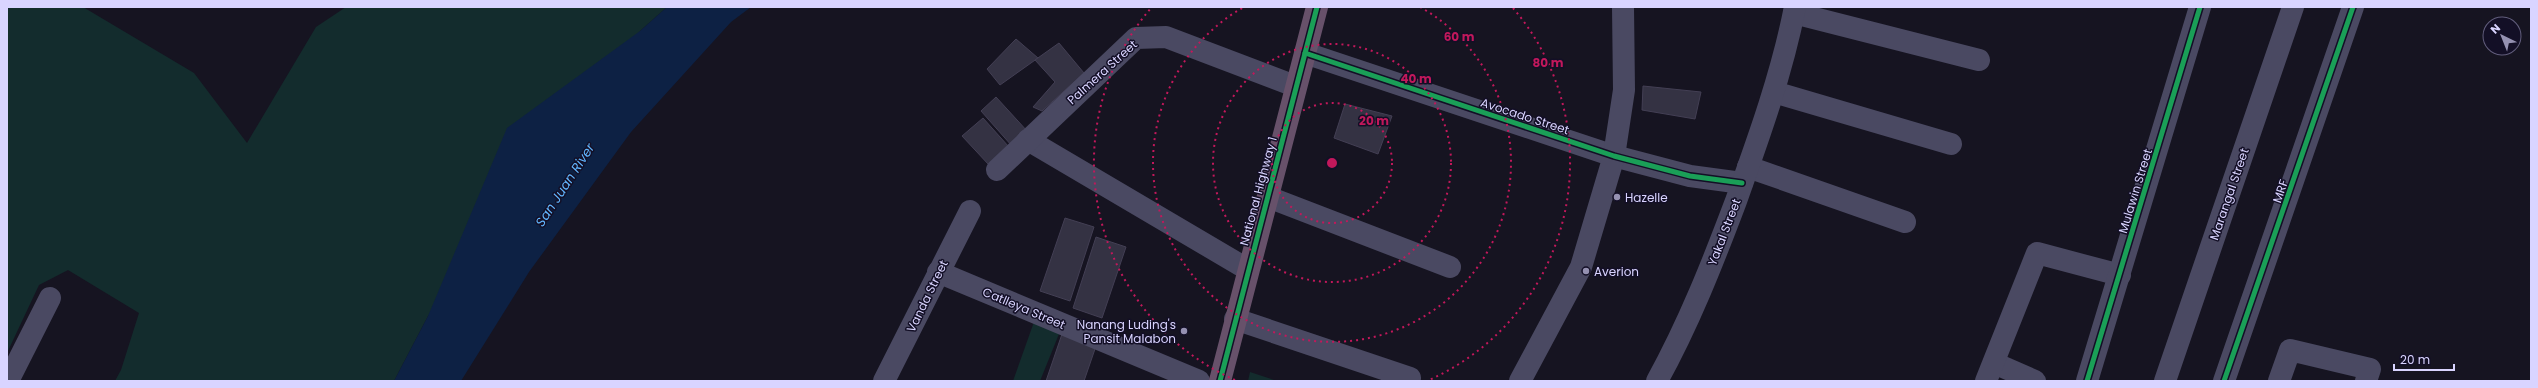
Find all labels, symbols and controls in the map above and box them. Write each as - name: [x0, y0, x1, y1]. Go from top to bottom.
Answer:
- north arrow: [2482, 16, 2522, 56]
- text: N: [2487, 20, 2504, 37]
- text: 60 m: [1444, 28, 1475, 45]
- street label: Palmera Street: [1063, 36, 1141, 108]
- text: 80 m: [1533, 54, 1564, 71]
- text: 40 m: [1400, 70, 1432, 87]
- street label: Avocado Street: [1479, 94, 1571, 138]
- text: 20 m: [1359, 112, 1389, 129]
- street label: National Highway 1: [1235, 135, 1281, 247]
- water label: San Juan River: [531, 139, 600, 230]
- street label: Mulawin Street: [2114, 146, 2156, 236]
- street label: Marangal Street: [2205, 146, 2253, 242]
- centre of rings: [1325, 156, 1339, 170]
- street label: MRF: [2268, 177, 2292, 205]
- place label: Hazelle: [1625, 189, 1668, 206]
- marker: Hazelle: [1612, 192, 1622, 202]
- street label: Yakal Street: [1703, 196, 1745, 268]
- street label: Vanda Street: [902, 257, 952, 335]
- place label: Averion: [1594, 263, 1639, 280]
- marker: Averion: [1581, 266, 1591, 276]
- street label: Catlleya Street: [980, 283, 1068, 333]
- place label: Nanang Luding's Pansit Malabon: [1077, 316, 1176, 347]
- marker: Nanang Luding's Pansit Malabon: [1179, 326, 1189, 336]
- scale bar: [2394, 346, 2454, 372]
- text: 20 m: [2400, 351, 2430, 368]

